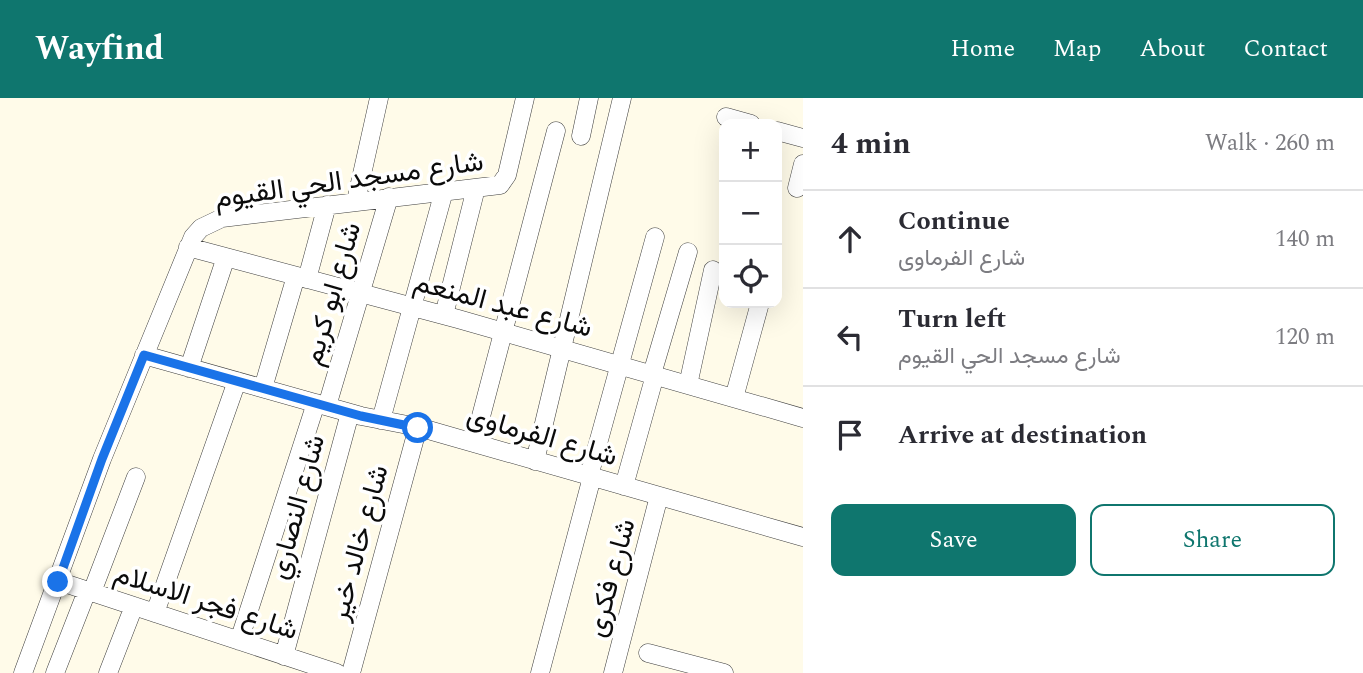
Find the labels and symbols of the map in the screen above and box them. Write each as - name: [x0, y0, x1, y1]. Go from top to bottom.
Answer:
- street label: شارع مسجد الحي القيوم: [212, 140, 486, 220]
- street label: شارع ابو كريم: [291, 217, 373, 371]
- street label: شارع عبد المنعم: [409, 261, 597, 349]
- street label: شارع الفرماوى: [462, 394, 622, 478]
- route start: [402, 412, 433, 443]
- street label: شارع النصاري: [257, 430, 337, 584]
- street label: شارع خالد خير: [317, 460, 400, 627]
- street label: شارع فكرى: [575, 514, 647, 642]
- street label: شارع فجر الاسلام: [109, 552, 303, 652]
- route end: [42, 566, 73, 597]

